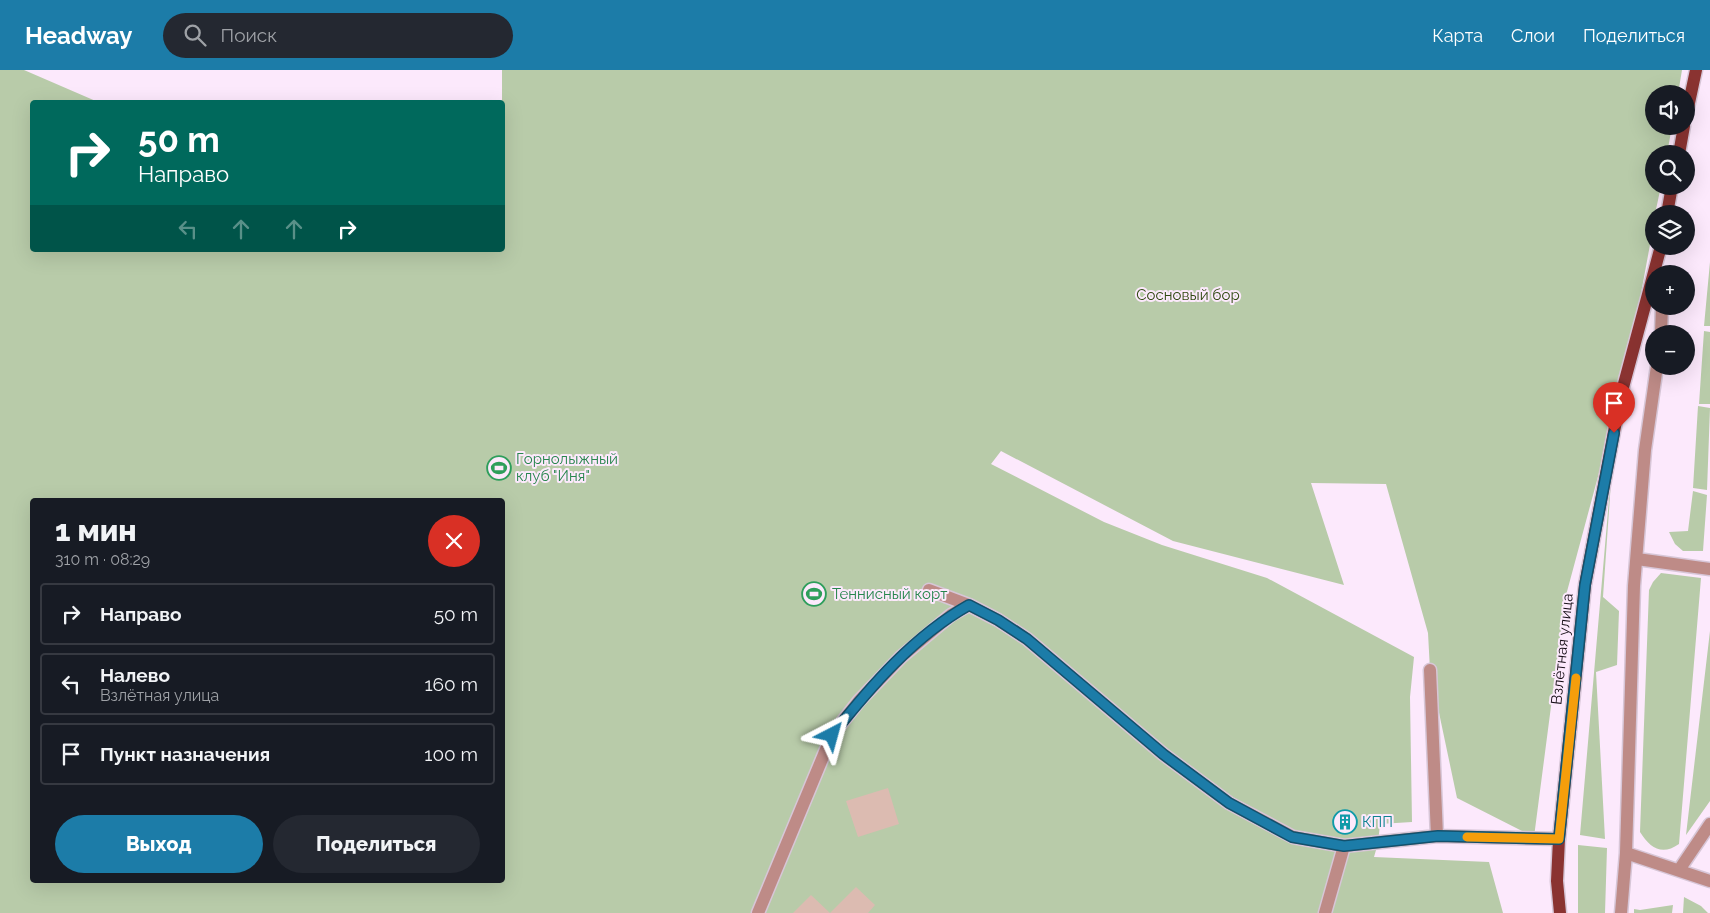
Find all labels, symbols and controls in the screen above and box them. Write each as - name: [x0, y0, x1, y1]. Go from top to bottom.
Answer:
- search box: [163, 13, 513, 58]
- text: Headway: [25, 21, 133, 50]
- icon: search: [181, 21, 209, 49]
- text: Поиск: [221, 24, 277, 46]
- text: Карта: [1432, 25, 1483, 46]
- text: Слои: [1511, 25, 1555, 46]
- text: Поделиться: [1583, 25, 1685, 46]
- map controls: [1645, 85, 1695, 375]
- button: sound: [1645, 85, 1695, 135]
- text: 50 m: [138, 119, 220, 160]
- icon: right: [55, 120, 120, 185]
- button: search: [1645, 145, 1695, 195]
- text: Направо: [138, 161, 229, 187]
- button: layers: [1645, 205, 1695, 255]
- icon: left: [174, 215, 202, 243]
- icon: ahead: [227, 215, 255, 243]
- icon: ahead: [280, 215, 308, 243]
- icon: right: [333, 215, 361, 243]
- button: +: [1645, 265, 1695, 315]
- park label: Сосновый бор: [1136, 286, 1240, 304]
- button: −: [1645, 325, 1695, 375]
- pin: [1593, 382, 1635, 433]
- icon: arrive: [1600, 389, 1628, 417]
- place label: Горнолыжный клуб "Иня": [516, 450, 618, 485]
- sports icon: Горнолыжный клуб "Иня": [486, 455, 512, 481]
- text: 1 мин: [55, 513, 137, 548]
- button: close: [428, 515, 480, 567]
- text: 310 m · 08:29: [55, 550, 150, 569]
- sports icon: Теннисный корт: [801, 581, 827, 607]
- place label: Теннисный корт: [832, 585, 947, 603]
- street label: Взлётная улица: [1547, 592, 1577, 706]
- icon: right: [57, 600, 85, 628]
- text: Направо: [100, 603, 181, 625]
- text: 50 m: [434, 603, 478, 625]
- text: Налево: [100, 664, 170, 686]
- icon: left: [57, 670, 85, 698]
- text: 160 m: [424, 673, 478, 695]
- text: Взлётная улица: [100, 686, 219, 705]
- position arrow: [805, 708, 857, 760]
- icon: arrive: [57, 740, 85, 768]
- text: Пункт назначения: [100, 743, 270, 765]
- text: 100 m: [424, 743, 478, 765]
- building icon: КПП: [1332, 809, 1358, 835]
- place label: КПП: [1362, 813, 1393, 831]
- button: Выход: [55, 815, 263, 873]
- button: Поделиться: [273, 815, 480, 873]

